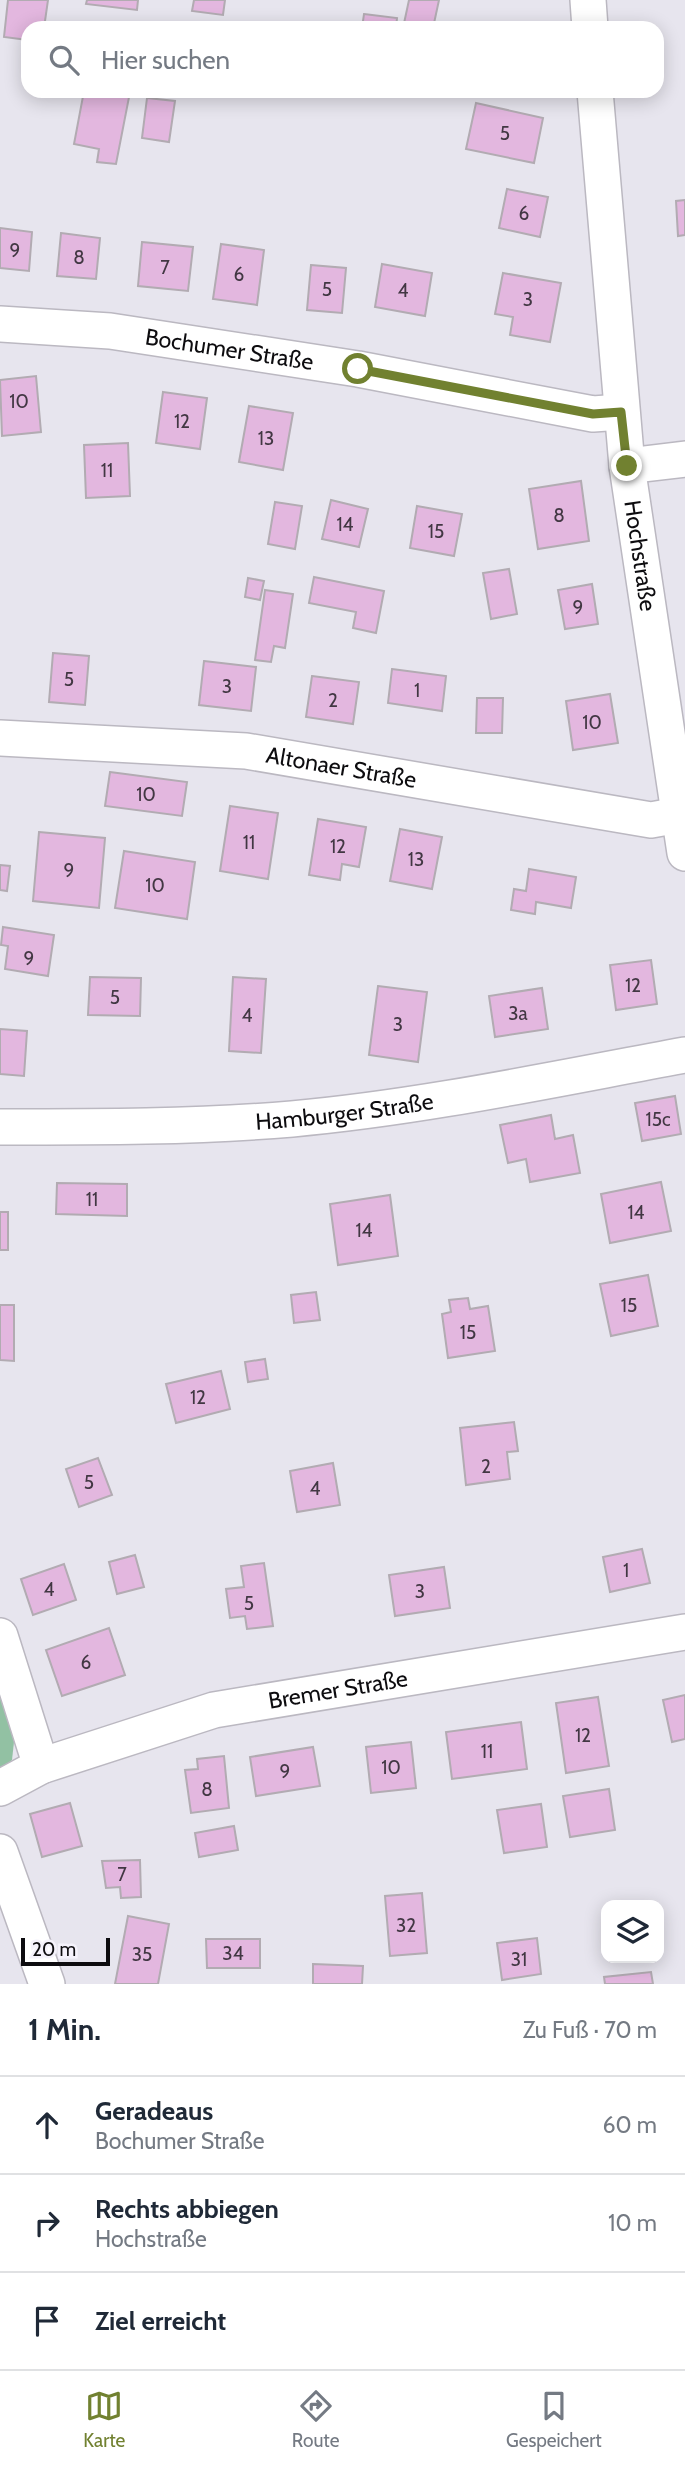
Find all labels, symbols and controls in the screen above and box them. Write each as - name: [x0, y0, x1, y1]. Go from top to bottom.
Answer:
- search box: [21, 21, 664, 98]
- icon: search: [45, 41, 83, 79]
- text: Hier suchen: [101, 44, 230, 76]
- house number: 5: [500, 122, 510, 145]
- house number: 6: [519, 202, 529, 225]
- house number: 9: [10, 239, 20, 262]
- house number: 8: [73, 246, 85, 269]
- house number: 7: [160, 256, 170, 279]
- house number: 6: [234, 263, 244, 286]
- house number: 5: [322, 278, 332, 301]
- house number: 4: [398, 279, 409, 302]
- house number: 3: [523, 288, 533, 311]
- street label: Bochumer Straße: [143, 323, 316, 376]
- route start: [342, 353, 373, 384]
- house number: 10: [9, 390, 29, 413]
- house number: 12: [174, 410, 190, 433]
- house number: 13: [258, 427, 274, 450]
- route end: [611, 450, 642, 481]
- house number: 11: [101, 459, 113, 482]
- street label: Hochstraße: [618, 498, 663, 613]
- house number: 8: [553, 504, 565, 527]
- house number: 14: [336, 513, 354, 536]
- house number: 15: [428, 520, 444, 543]
- house number: 9: [573, 596, 583, 619]
- house number: 5: [64, 668, 74, 691]
- house number: 3: [222, 675, 232, 698]
- house number: 1: [414, 679, 420, 702]
- house number: 2: [328, 689, 338, 712]
- house number: 10: [582, 711, 602, 734]
- street label: Altonaer Straße: [264, 741, 419, 794]
- house number: 10: [136, 783, 156, 806]
- house number: 11: [243, 831, 255, 854]
- house number: 12: [330, 835, 346, 858]
- house number: 13: [408, 848, 424, 871]
- house number: 9: [64, 859, 74, 882]
- house number: 10: [145, 874, 165, 897]
- house number: 9: [24, 947, 34, 970]
- house number: 12: [625, 974, 641, 997]
- house number: 5: [110, 986, 120, 1009]
- house number: 3a: [508, 1002, 528, 1025]
- house number: 4: [242, 1004, 253, 1027]
- house number: 3: [393, 1013, 403, 1036]
- street label: Hamburger Straße: [255, 1087, 435, 1136]
- house number: 15c: [645, 1108, 671, 1131]
- house number: 11: [86, 1188, 98, 1211]
- house number: 14: [627, 1201, 645, 1224]
- house number: 14: [355, 1219, 373, 1242]
- house number: 15: [621, 1294, 637, 1317]
- house number: 15: [460, 1321, 476, 1344]
- house number: 12: [190, 1386, 206, 1409]
- house number: 2: [481, 1455, 491, 1478]
- house number: 5: [84, 1471, 94, 1494]
- house number: 4: [310, 1477, 321, 1500]
- house number: 1: [623, 1559, 629, 1582]
- house number: 4: [44, 1578, 55, 1601]
- house number: 3: [415, 1580, 425, 1603]
- house number: 5: [244, 1592, 254, 1615]
- house number: 6: [81, 1651, 91, 1674]
- street label: Bremer Straße: [266, 1664, 410, 1715]
- house number: 12: [575, 1724, 591, 1747]
- house number: 11: [481, 1740, 493, 1763]
- house number: 10: [381, 1756, 401, 1779]
- house number: 9: [280, 1760, 290, 1783]
- house number: 8: [201, 1778, 213, 1801]
- house number: 7: [117, 1863, 127, 1886]
- map controls: [601, 1900, 664, 1963]
- button: layers: [601, 1900, 664, 1963]
- house number: 32: [396, 1914, 416, 1937]
- scale bar: [21, 1935, 110, 1967]
- text: 20 m: [32, 1938, 76, 1961]
- house number: 34: [222, 1942, 244, 1965]
- house number: 35: [132, 1943, 152, 1966]
- house number: 31: [511, 1948, 527, 1971]
- text: 1 Min.: [28, 2011, 101, 2048]
- text: Zu Fuß · 70 m: [523, 2016, 657, 2044]
- text: Geradeaus: [95, 2095, 213, 2127]
- icon: ahead: [28, 2106, 66, 2144]
- text: 60 m: [603, 2111, 657, 2139]
- text: Bochumer Straße: [95, 2127, 265, 2155]
- text: Rechts abbiegen: [95, 2193, 279, 2225]
- icon: right: [28, 2204, 66, 2242]
- text: 10 m: [608, 2209, 657, 2237]
- text: Hochstraße: [95, 2225, 207, 2253]
- icon: arrive: [28, 2302, 66, 2340]
- text: Ziel erreicht: [95, 2305, 226, 2337]
- tab: Karte: [83, 2387, 125, 2452]
- tab: Route: [292, 2387, 339, 2452]
- tab: Gespeichert: [506, 2387, 602, 2452]

